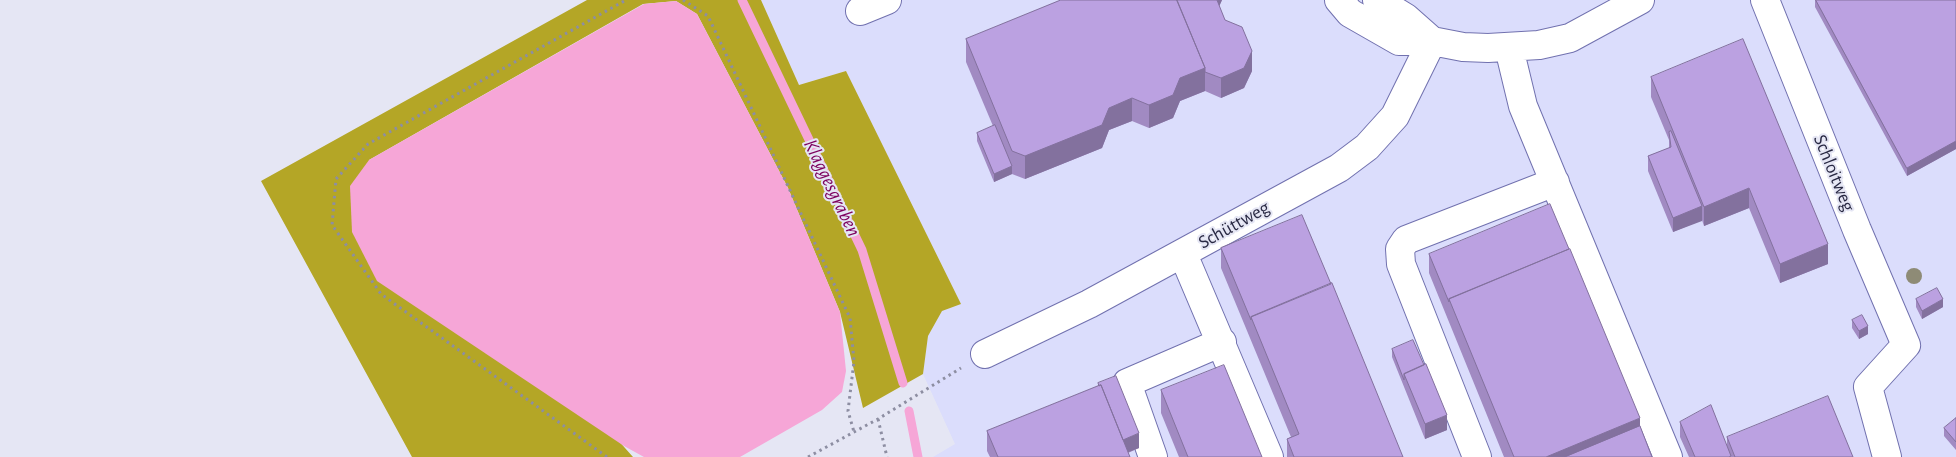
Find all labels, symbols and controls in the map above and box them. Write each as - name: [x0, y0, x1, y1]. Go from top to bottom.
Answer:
- street label: Schloitweg: [1808, 131, 1860, 215]
- water label: Klaggesgraben: [798, 135, 866, 241]
- street label: Schüttweg: [1194, 196, 1274, 254]

